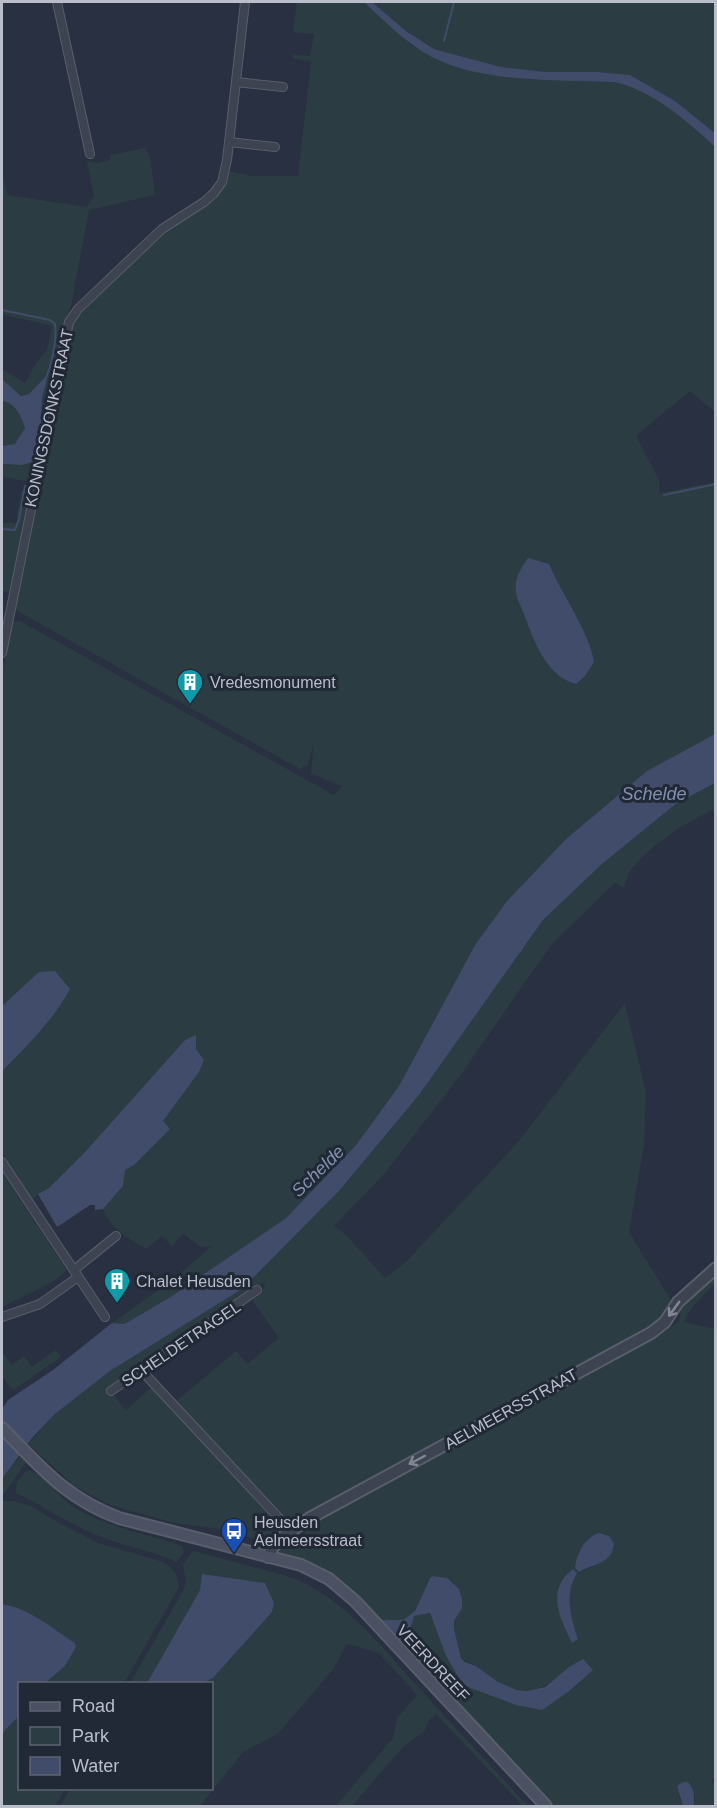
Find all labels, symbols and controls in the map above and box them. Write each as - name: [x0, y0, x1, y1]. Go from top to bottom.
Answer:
- street label: KONINGSDONKSTRAAT: [22, 327, 76, 509]
- building icon: Vredesmonument: [175, 667, 205, 705]
- place label: Vredesmonument: [210, 674, 336, 691]
- water label: Schelde: [621, 784, 687, 804]
- water label: Schelde: [288, 1141, 348, 1201]
- building icon: Chalet Heusden: [102, 1266, 132, 1304]
- place label: Chalet Heusden: [136, 1273, 251, 1290]
- street label: SCHELDETRAGEL: [118, 1298, 244, 1390]
- one-way arrow: [668, 1300, 680, 1316]
- street label: AELMEERSSTRAAT: [442, 1365, 581, 1453]
- one-way arrow: [409, 1455, 427, 1466]
- place label: Heusden Aelmeersstraat: [254, 1514, 362, 1549]
- bus stop icon: Heusden Aelmeersstraat: [219, 1516, 249, 1554]
- street label: VEERDREEF: [393, 1621, 473, 1705]
- legend: [18, 1682, 213, 1790]
- text: Road: [72, 1696, 115, 1716]
- text: Park: [72, 1726, 110, 1746]
- text: Water: [72, 1756, 119, 1776]

